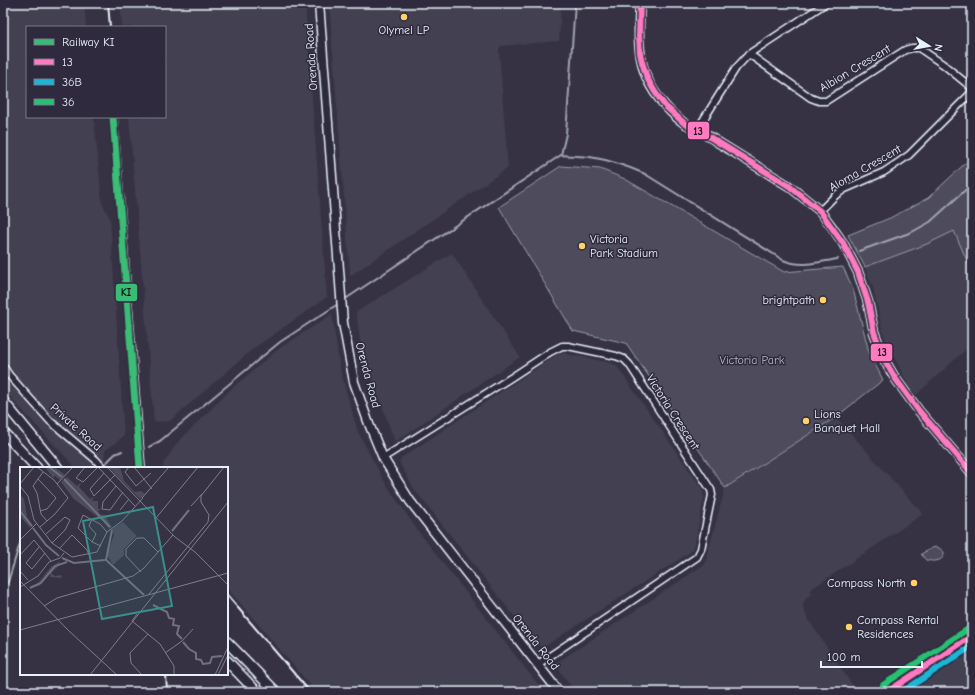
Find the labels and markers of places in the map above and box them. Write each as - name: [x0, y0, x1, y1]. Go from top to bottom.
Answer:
- marker: Olymel LP: [399, 12, 409, 22]
- place label: Olymel LP: [378, 23, 430, 37]
- place label: Victoria Park Stadium: [590, 232, 658, 260]
- marker: Victoria Park Stadium: [577, 241, 587, 251]
- place label: brightpath: [762, 293, 815, 307]
- marker: brightpath: [818, 295, 828, 305]
- place label: Lions Banquet Hall: [814, 407, 880, 435]
- marker: Lions Banquet Hall: [801, 416, 811, 426]
- place label: Compass North: [827, 576, 906, 590]
- marker: Compass North: [909, 578, 919, 588]
- place label: Compass Rental Residences: [857, 613, 939, 641]
- marker: Compass Rental Residences: [844, 622, 854, 632]

